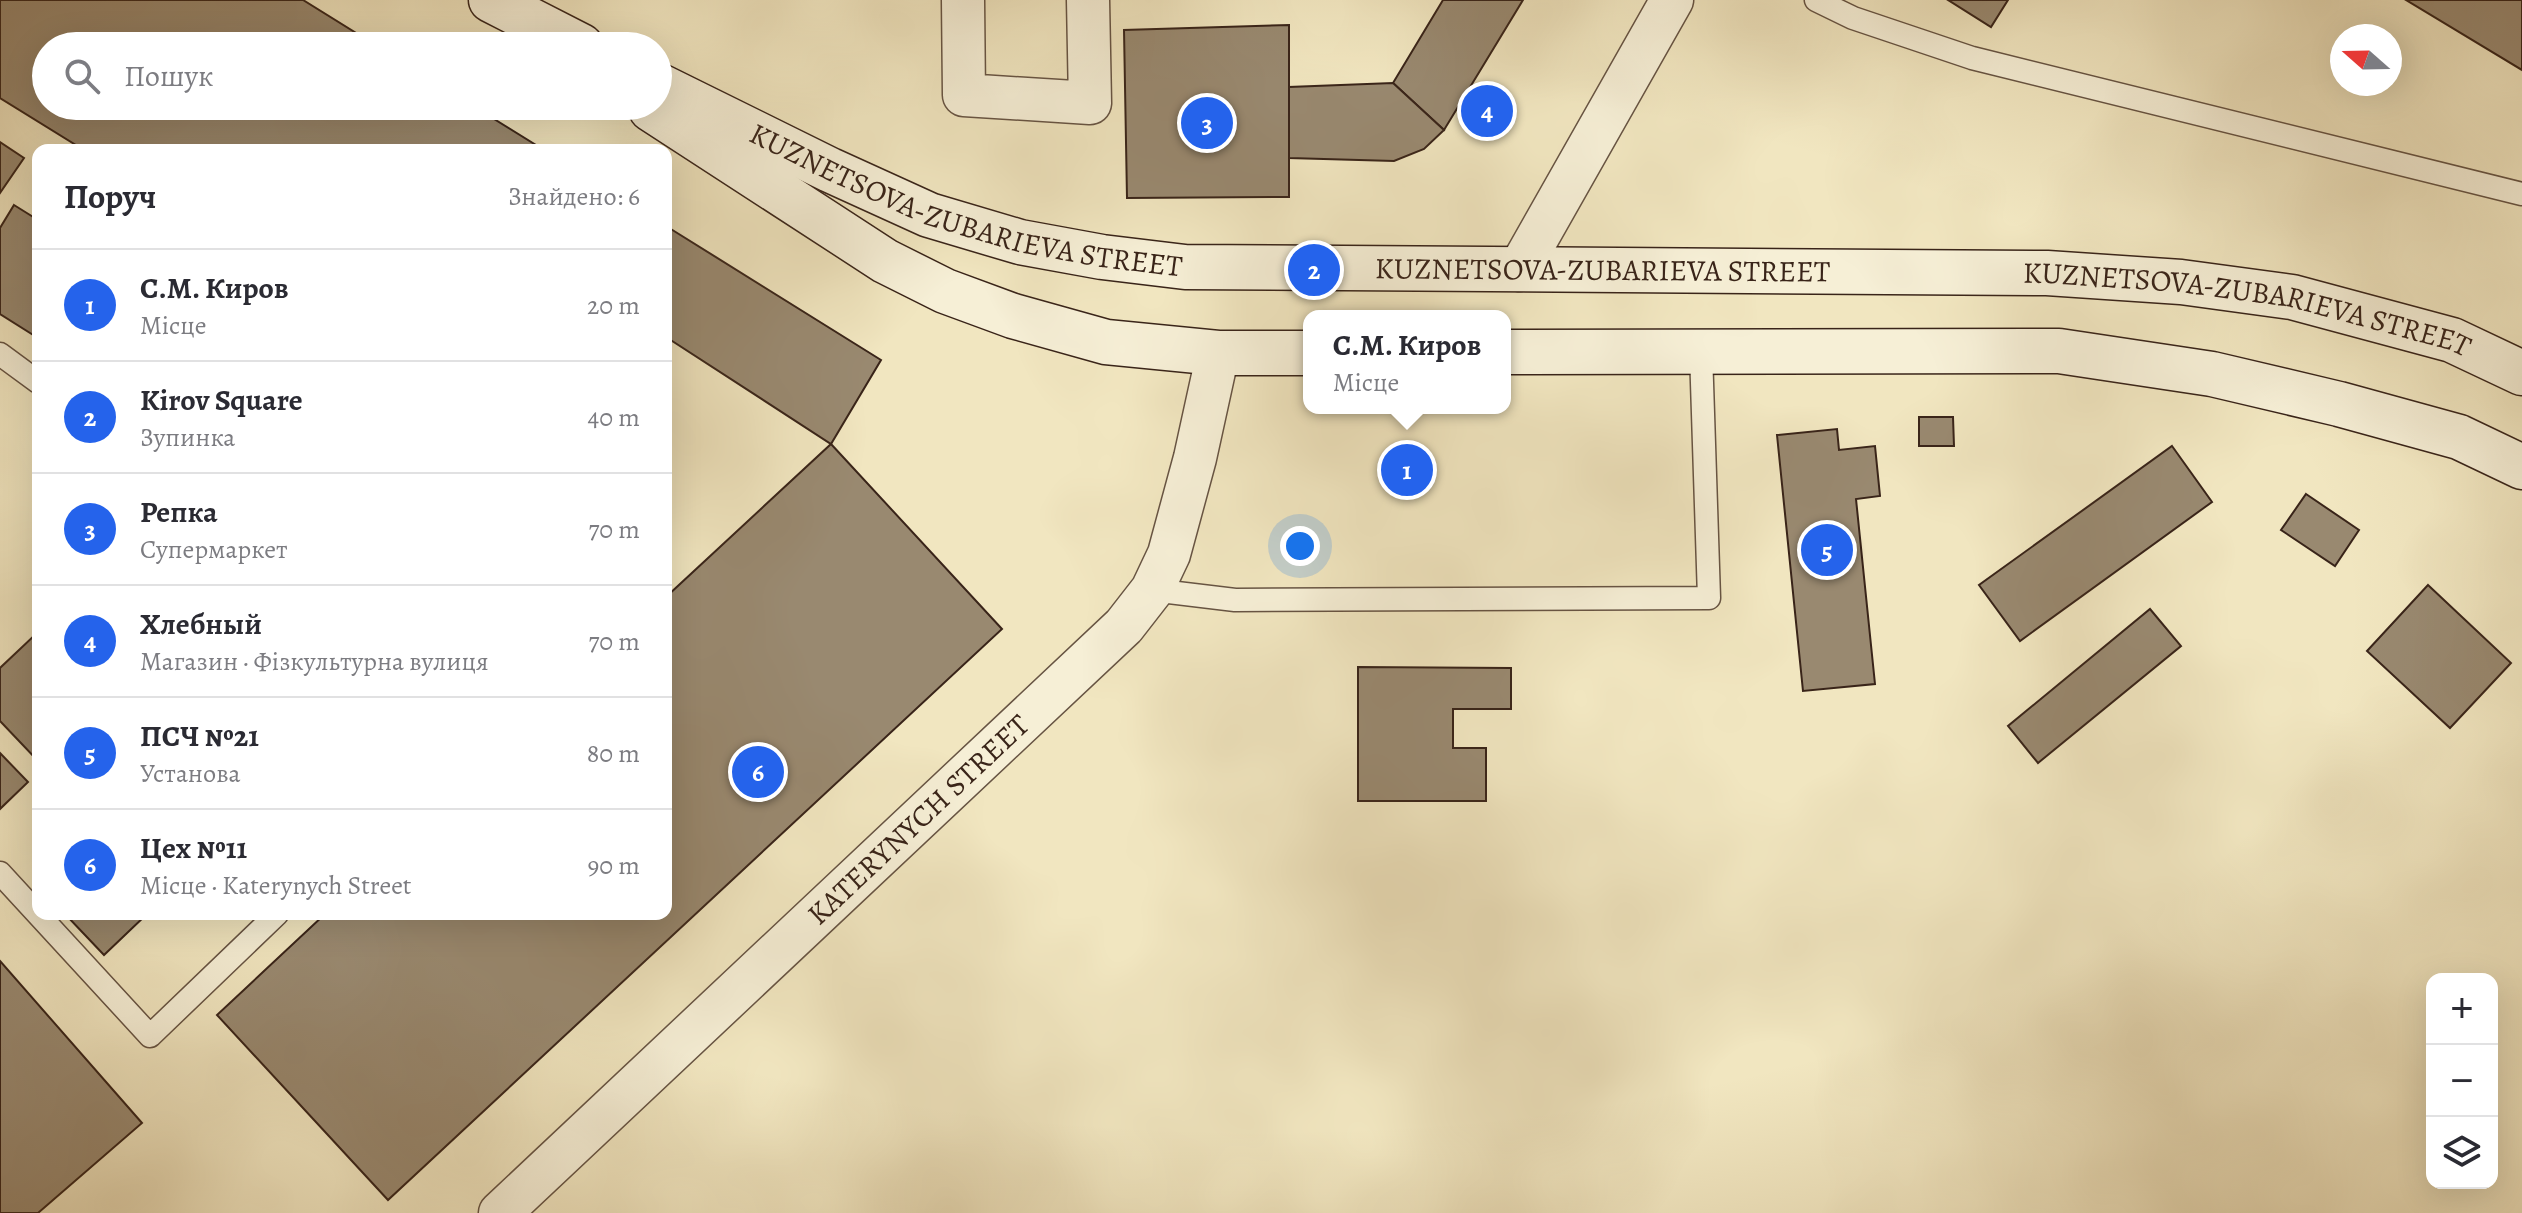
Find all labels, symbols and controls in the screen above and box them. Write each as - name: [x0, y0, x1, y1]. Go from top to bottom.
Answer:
- north arrow: [2330, 24, 2402, 96]
- search box: [32, 32, 672, 120]
- icon: search: [60, 54, 104, 98]
- text: Пошук: [124, 56, 214, 96]
- pin: 4: [1461, 81, 1513, 141]
- pin: 3: [1181, 93, 1233, 153]
- street label: KUZNETSOVA-ZUBARIEVA STREET: [743, 113, 1185, 287]
- text: Поруч: [64, 173, 156, 220]
- text: Знайдено: 6: [508, 179, 640, 214]
- pin: 2: [1288, 240, 1340, 300]
- street label: KUZNETSOVA-ZUBARIEVA STREET: [1375, 248, 1831, 291]
- street label: KUZNETSOVA-ZUBARIEVA STREET: [2023, 253, 2478, 366]
- text: С.М. Киров: [140, 268, 289, 308]
- text: 1: [85, 288, 95, 323]
- text: 20 m: [587, 288, 640, 323]
- text: Місце: [140, 308, 207, 343]
- popup: [1303, 310, 1511, 414]
- text: С.М. Киров: [1333, 325, 1481, 365]
- text: Місце: [1333, 365, 1399, 400]
- text: Kirov Square: [140, 380, 303, 420]
- text: 2: [84, 400, 96, 435]
- text: 40 m: [588, 400, 640, 435]
- text: Зупинка: [140, 420, 235, 455]
- pin: 1: [1381, 440, 1433, 500]
- text: Репка: [140, 492, 217, 532]
- text: 3: [84, 512, 96, 547]
- text: 70 m: [588, 512, 640, 547]
- pin: 5: [1801, 520, 1853, 580]
- your location: [1280, 526, 1320, 566]
- text: Супермаркет: [140, 532, 288, 567]
- text: Хлебный: [140, 604, 262, 644]
- text: 4: [84, 624, 96, 659]
- text: 70 m: [588, 624, 640, 659]
- text: Магазин · Фізкультурна вулиця: [140, 644, 488, 679]
- street label: KATERYNYCH STREET: [798, 705, 1038, 934]
- text: ПСЧ №21: [140, 716, 259, 756]
- text: 5: [84, 736, 96, 771]
- text: 80 m: [587, 736, 640, 771]
- pin: 6: [732, 742, 784, 802]
- text: Установа: [140, 756, 241, 791]
- text: Цех №11: [140, 828, 247, 868]
- text: 6: [84, 848, 96, 883]
- text: 90 m: [588, 848, 640, 883]
- text: Місце · Katerynych Street: [140, 868, 411, 903]
- map controls: [2426, 973, 2498, 1189]
- button: +: [2426, 973, 2498, 1045]
- button: −: [2426, 1045, 2498, 1117]
- button: layers: [2426, 1117, 2498, 1189]

